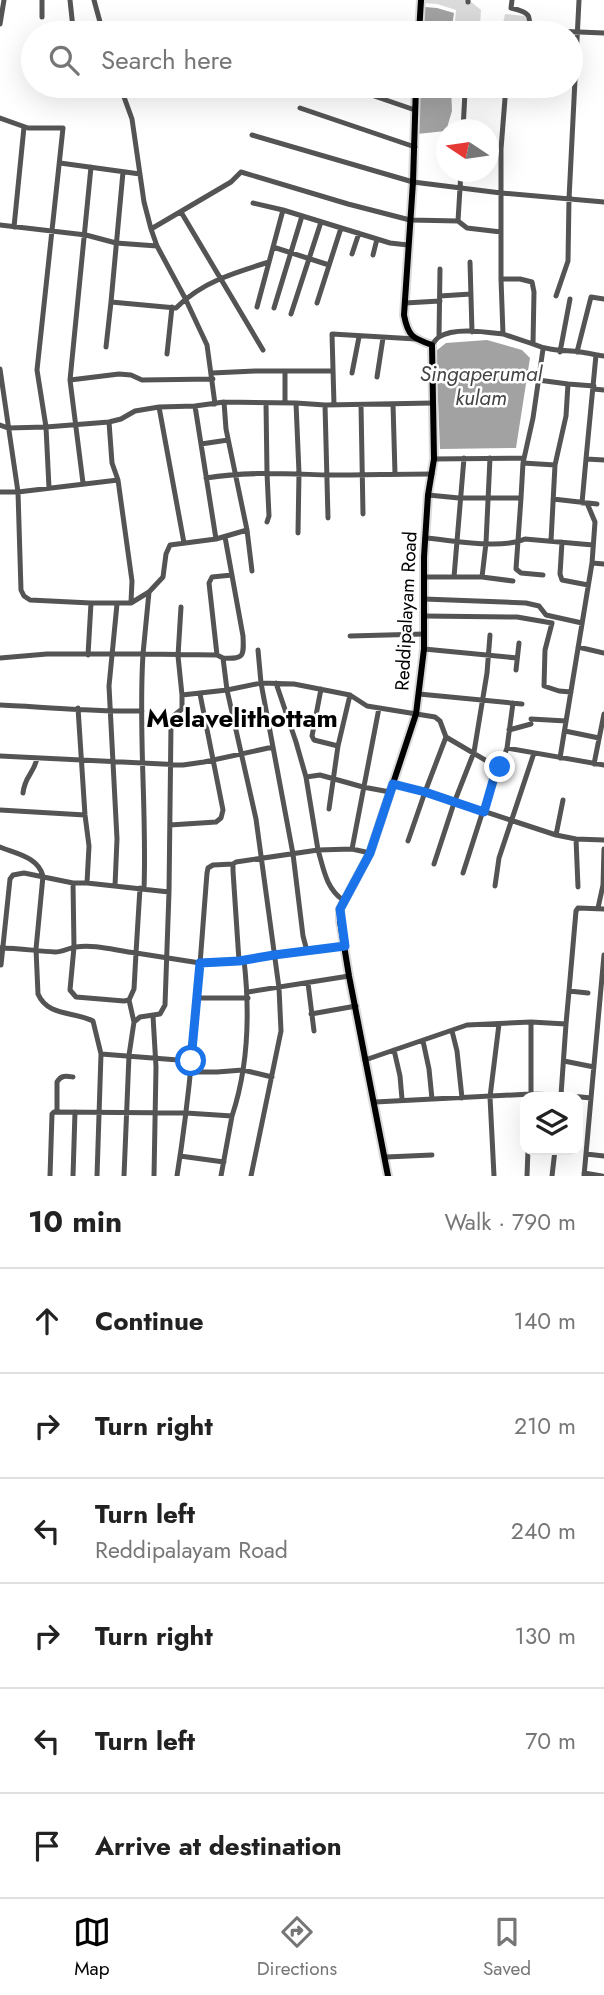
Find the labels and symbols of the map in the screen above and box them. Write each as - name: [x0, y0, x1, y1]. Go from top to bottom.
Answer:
- north arrow: [436, 119, 499, 182]
- water label: Singaperumal kulam: [420, 359, 543, 413]
- street label: Reddipalayam Road: [388, 531, 424, 691]
- district label: Melavelithottam: [146, 699, 338, 737]
- route end: [484, 751, 515, 782]
- route start: [175, 1045, 206, 1076]

